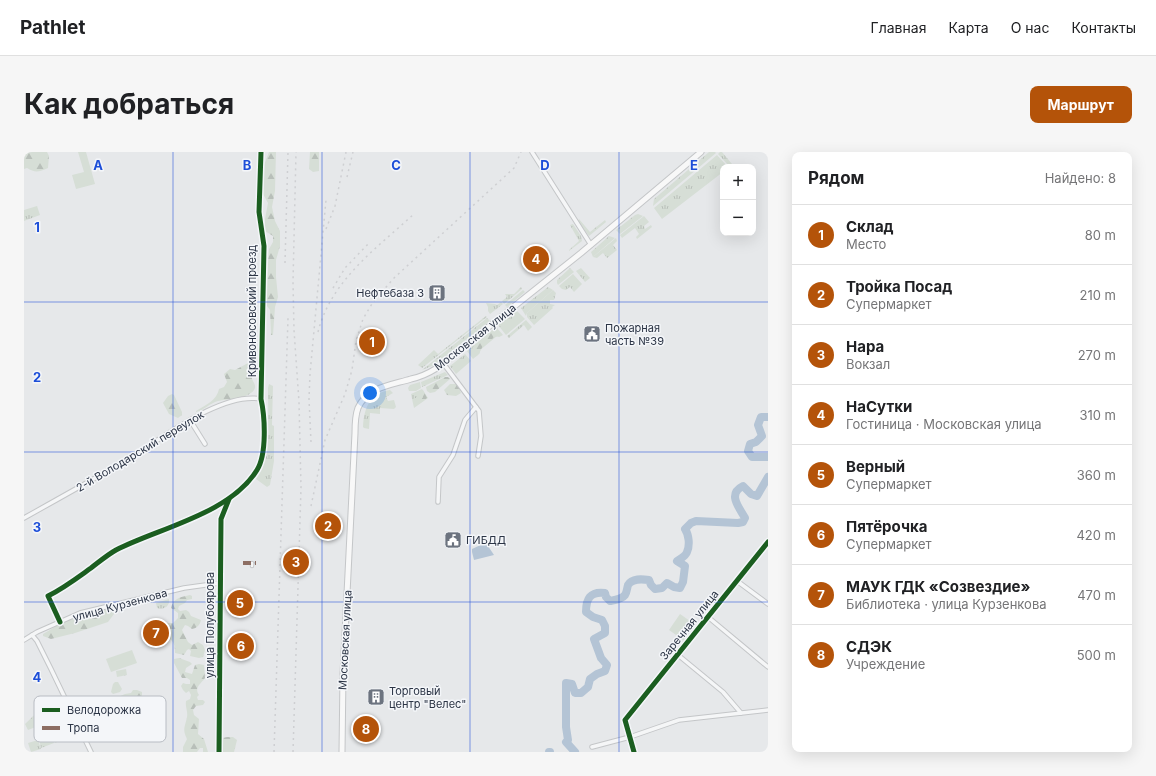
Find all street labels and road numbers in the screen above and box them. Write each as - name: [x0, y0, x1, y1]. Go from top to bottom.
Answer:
- street label: Кривоносовский проезд: [245, 245, 259, 377]
- street label: Московская улица: [431, 301, 519, 373]
- street label: 2-й Володарский переулок: [74, 407, 206, 495]
- street label: улица Полубоярова: [203, 572, 217, 678]
- street label: улица Курзенкова: [71, 586, 169, 624]
- street label: Заречная улица: [657, 587, 721, 663]
- street label: Московская улица: [335, 590, 355, 690]

